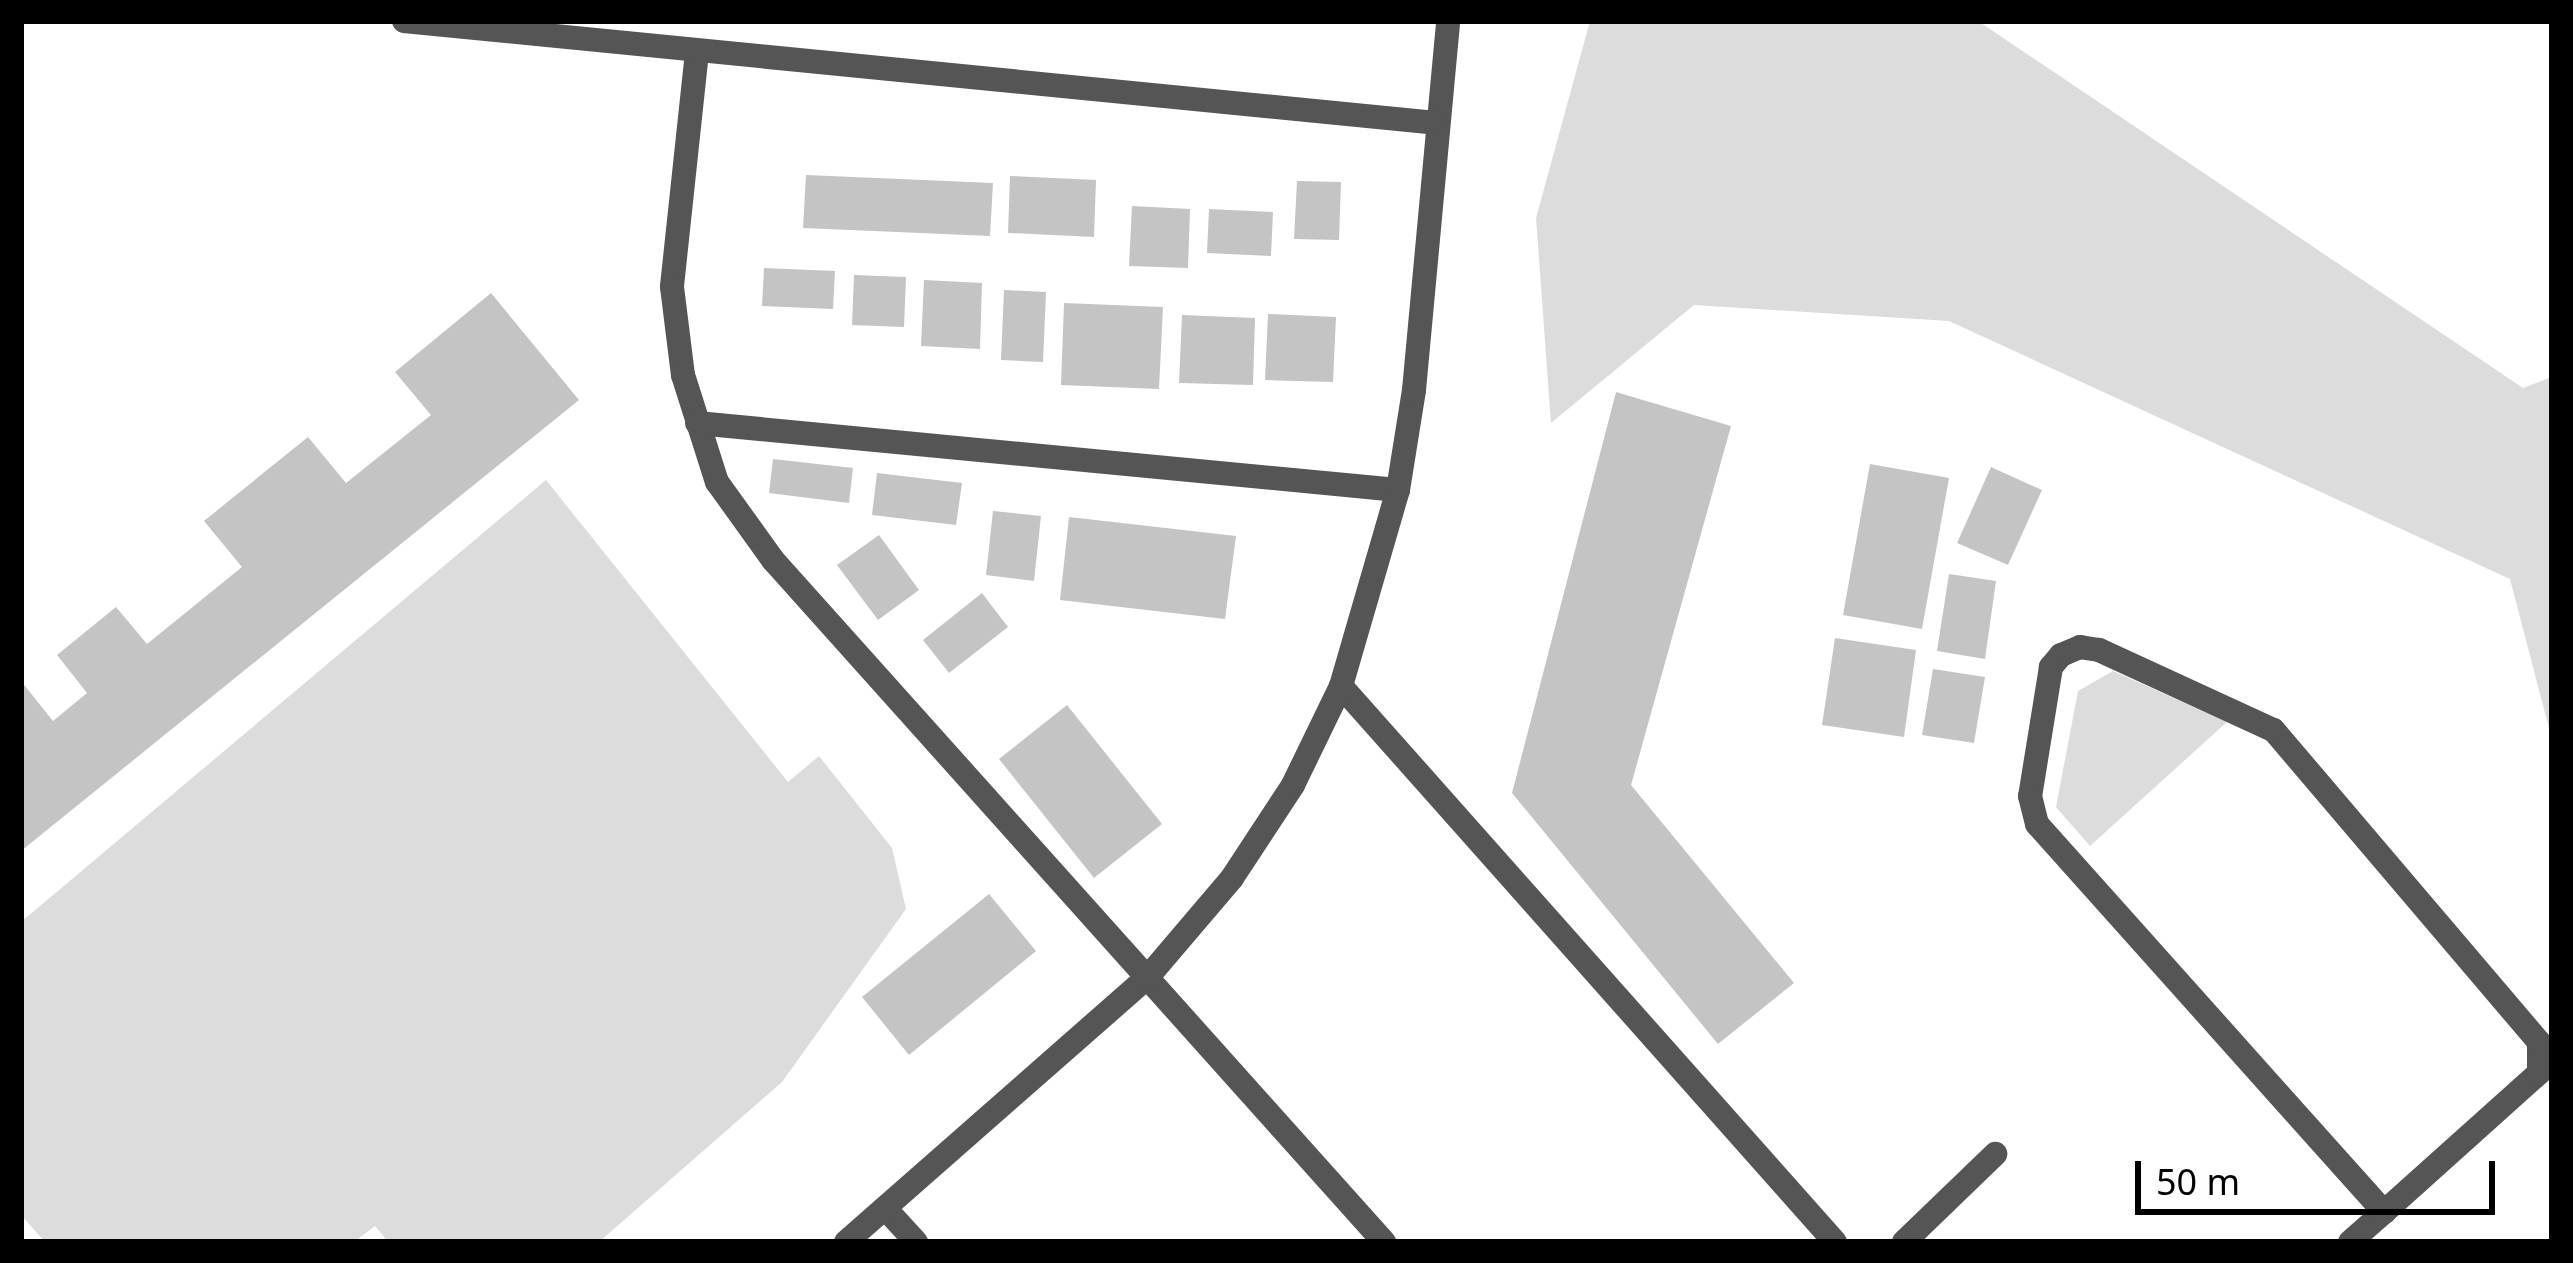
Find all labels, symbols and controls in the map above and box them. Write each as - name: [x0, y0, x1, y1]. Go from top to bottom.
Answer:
- scale bar: [2141, 1137, 2501, 1211]
- text: 50 m: [2156, 1157, 2240, 1206]

